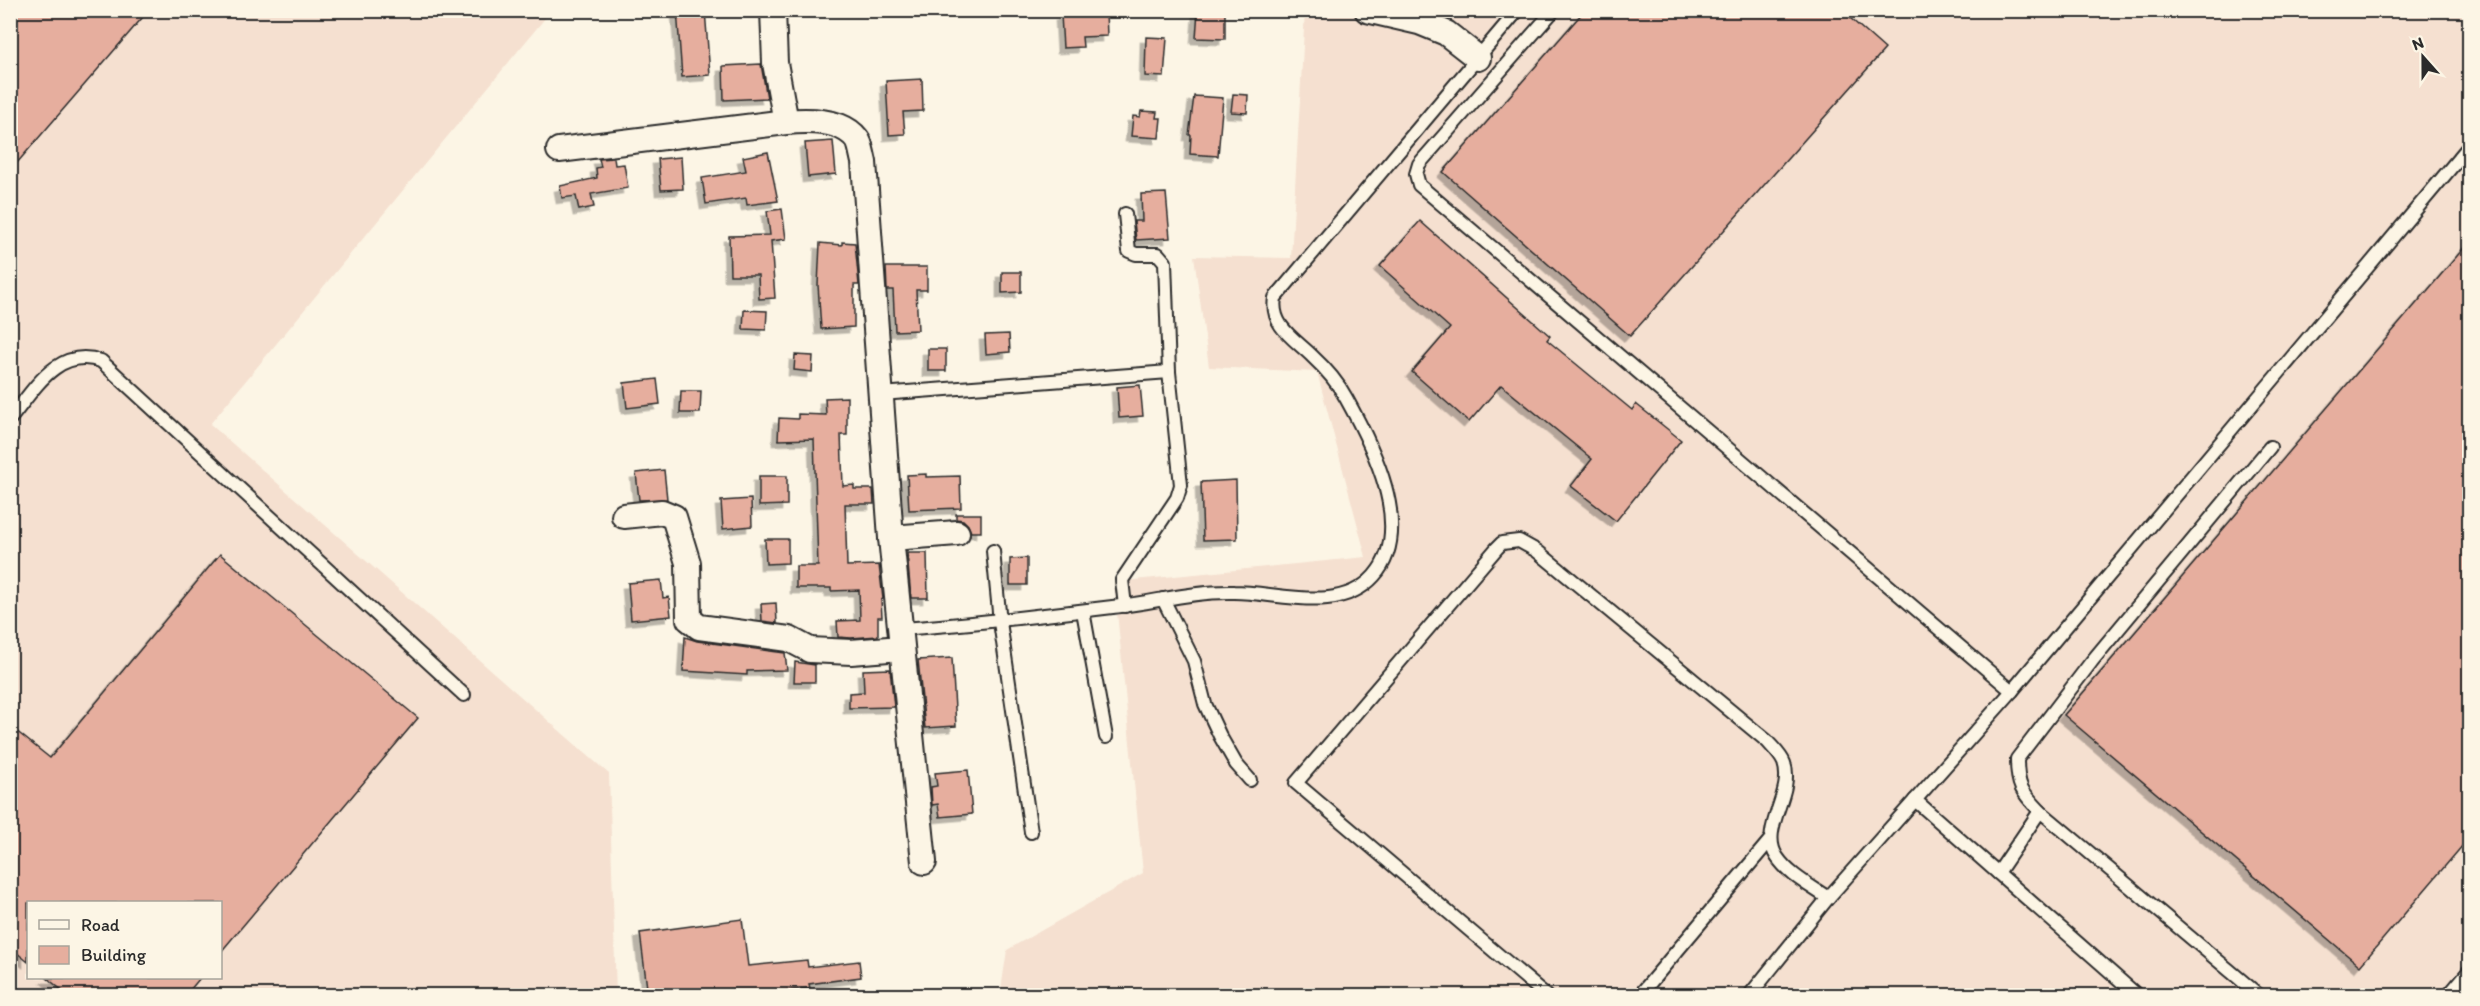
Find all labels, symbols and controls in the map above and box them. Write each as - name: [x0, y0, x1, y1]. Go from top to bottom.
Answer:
- north arrow: [2393, 27, 2453, 87]
- text: N: [2409, 33, 2426, 54]
- legend: [27, 901, 222, 979]
- text: Road: [81, 914, 120, 936]
- text: Building: [81, 944, 147, 966]

